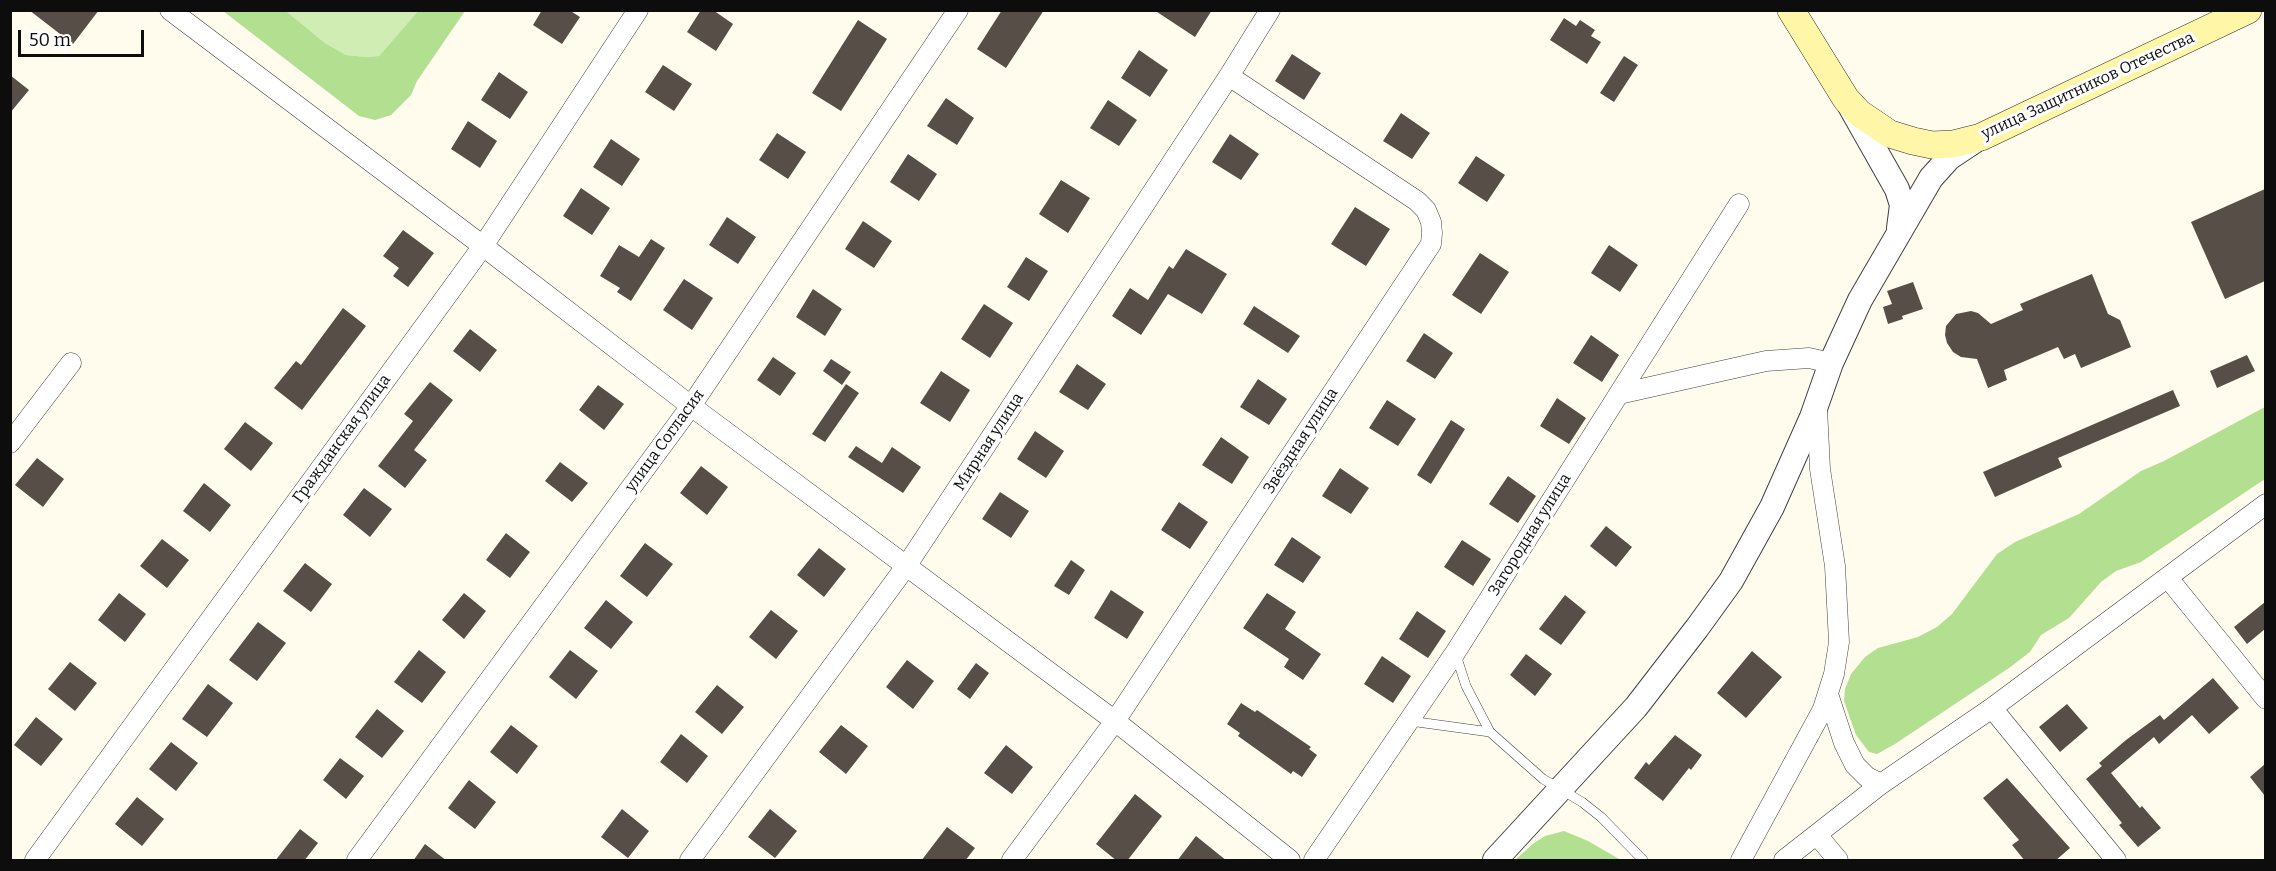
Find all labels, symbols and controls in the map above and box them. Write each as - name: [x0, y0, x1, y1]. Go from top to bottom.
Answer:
- scale bar: [21, 18, 147, 56]
- street label: улица Защитников Отечества: [1979, 28, 2197, 144]
- text: 50 m: [29, 29, 71, 51]
- street label: Гражданская улица: [289, 371, 395, 507]
- street label: Звёздная улица: [1260, 385, 1342, 497]
- street label: улица Согласия: [621, 386, 709, 496]
- street label: Мирная улица: [950, 389, 1028, 495]
- street label: Загородная улица: [1485, 470, 1575, 600]

